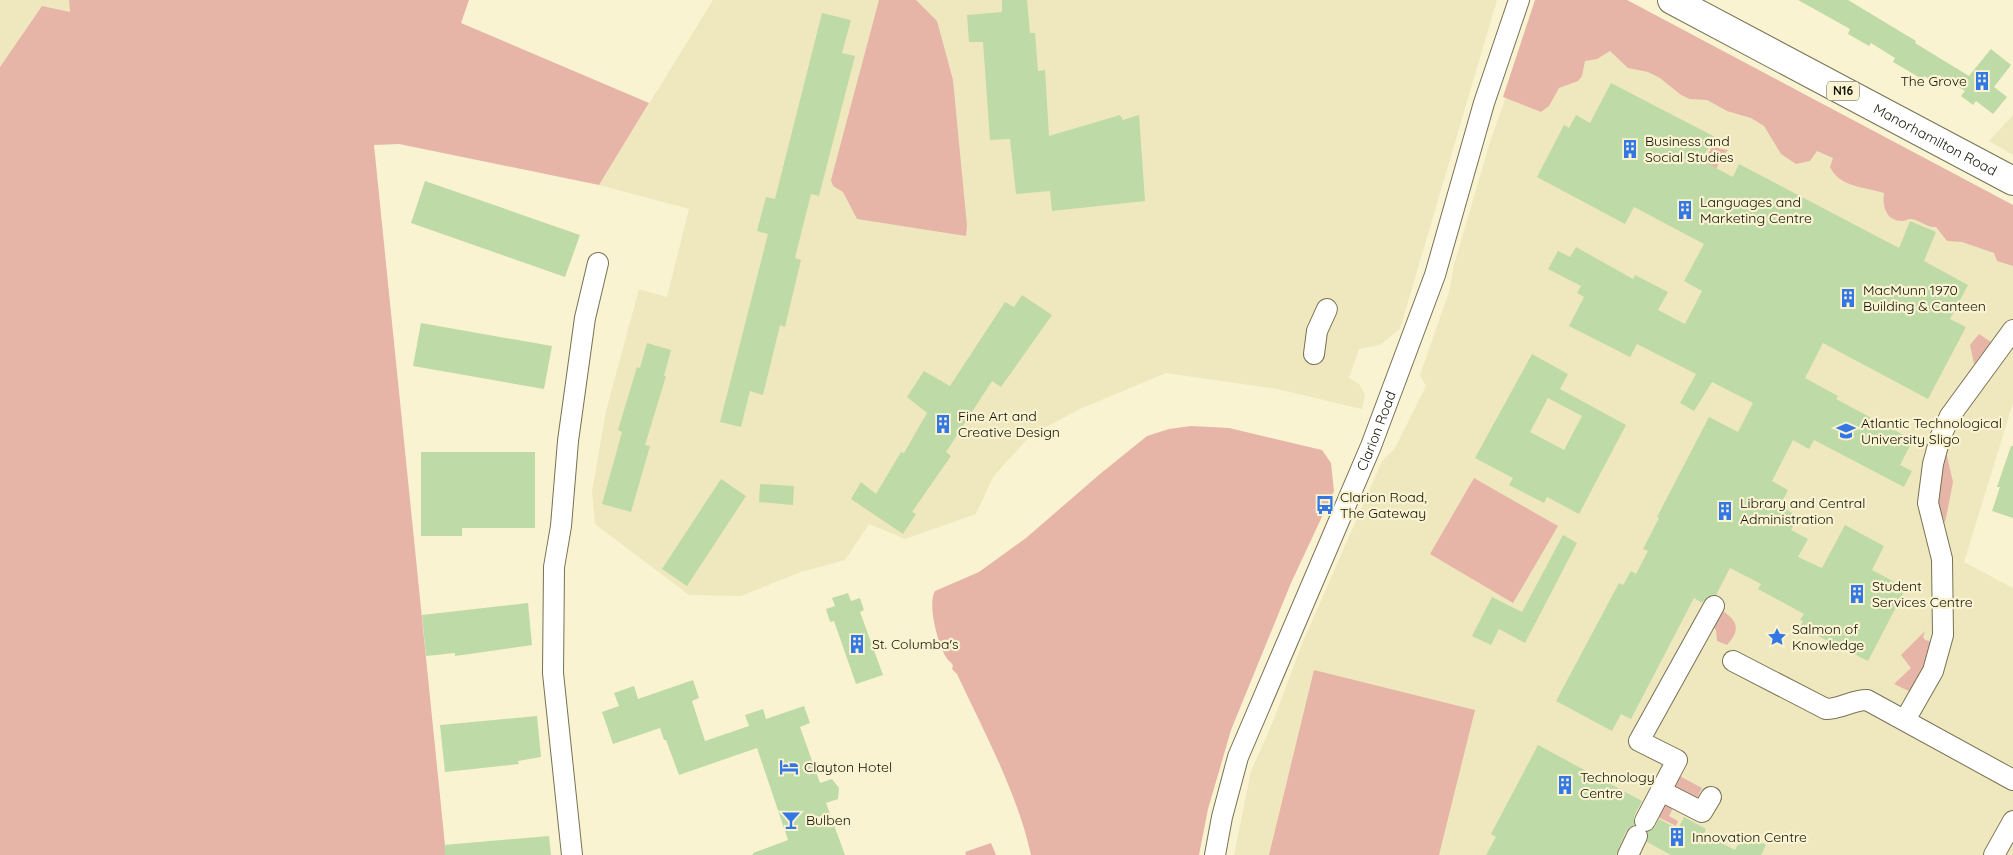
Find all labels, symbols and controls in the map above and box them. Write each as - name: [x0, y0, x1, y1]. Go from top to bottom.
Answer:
- building icon: The Grove: [1971, 70, 1993, 92]
- place label: The Grove: [1900, 72, 1967, 90]
- road number: N16: [1827, 82, 1859, 100]
- street label: Manorhamilton Road: [1870, 100, 2000, 180]
- place label: Business and Social Studies: [1645, 132, 1734, 166]
- building icon: Business and Social Studies: [1619, 138, 1641, 160]
- place label: Languages and Marketing Centre: [1700, 193, 1812, 227]
- building icon: Languages and Marketing Centre: [1674, 199, 1696, 221]
- place label: MacMunn 1970 Building & Canteen: [1863, 281, 1986, 315]
- building icon: MacMunn 1970 Building & Canteen: [1837, 287, 1859, 309]
- street label: Clarion Road: [1352, 388, 1400, 474]
- place label: Fine Art and Creative Design: [958, 407, 1060, 441]
- building icon: Fine Art and Creative Design: [932, 413, 954, 435]
- place label: Atlantic Technological University Sligo: [1861, 414, 2002, 448]
- school or university icon: Atlantic Technological University Sligo: [1835, 420, 1857, 442]
- place label: Clarion Road, The Gateway: [1340, 488, 1427, 522]
- bus stop icon: Clarion Road, The Gateway: [1314, 494, 1336, 516]
- place label: Library and Central Administration: [1740, 494, 1866, 528]
- building icon: Library and Central Administration: [1714, 500, 1736, 522]
- place label: Student Services Centre: [1872, 577, 1973, 611]
- building icon: Student Services Centre: [1846, 583, 1868, 605]
- place label: Salmon of Knowledge: [1792, 620, 1864, 654]
- place icon: Salmon of Knowledge: [1766, 626, 1788, 648]
- building icon: St. Columba's: [846, 633, 868, 655]
- place label: St. Columba's: [872, 635, 959, 653]
- hotel icon: Clayton Hotel: [778, 756, 800, 778]
- place label: Clayton Hotel: [804, 758, 892, 776]
- place label: Technology Centre: [1580, 768, 1655, 802]
- building icon: Technology Centre: [1554, 774, 1576, 796]
- bar icon: Bulben: [780, 809, 802, 831]
- place label: Bulben: [806, 811, 851, 829]
- building icon: Innovation Centre: [1666, 826, 1688, 848]
- place label: Innovation Centre: [1692, 828, 1807, 846]

